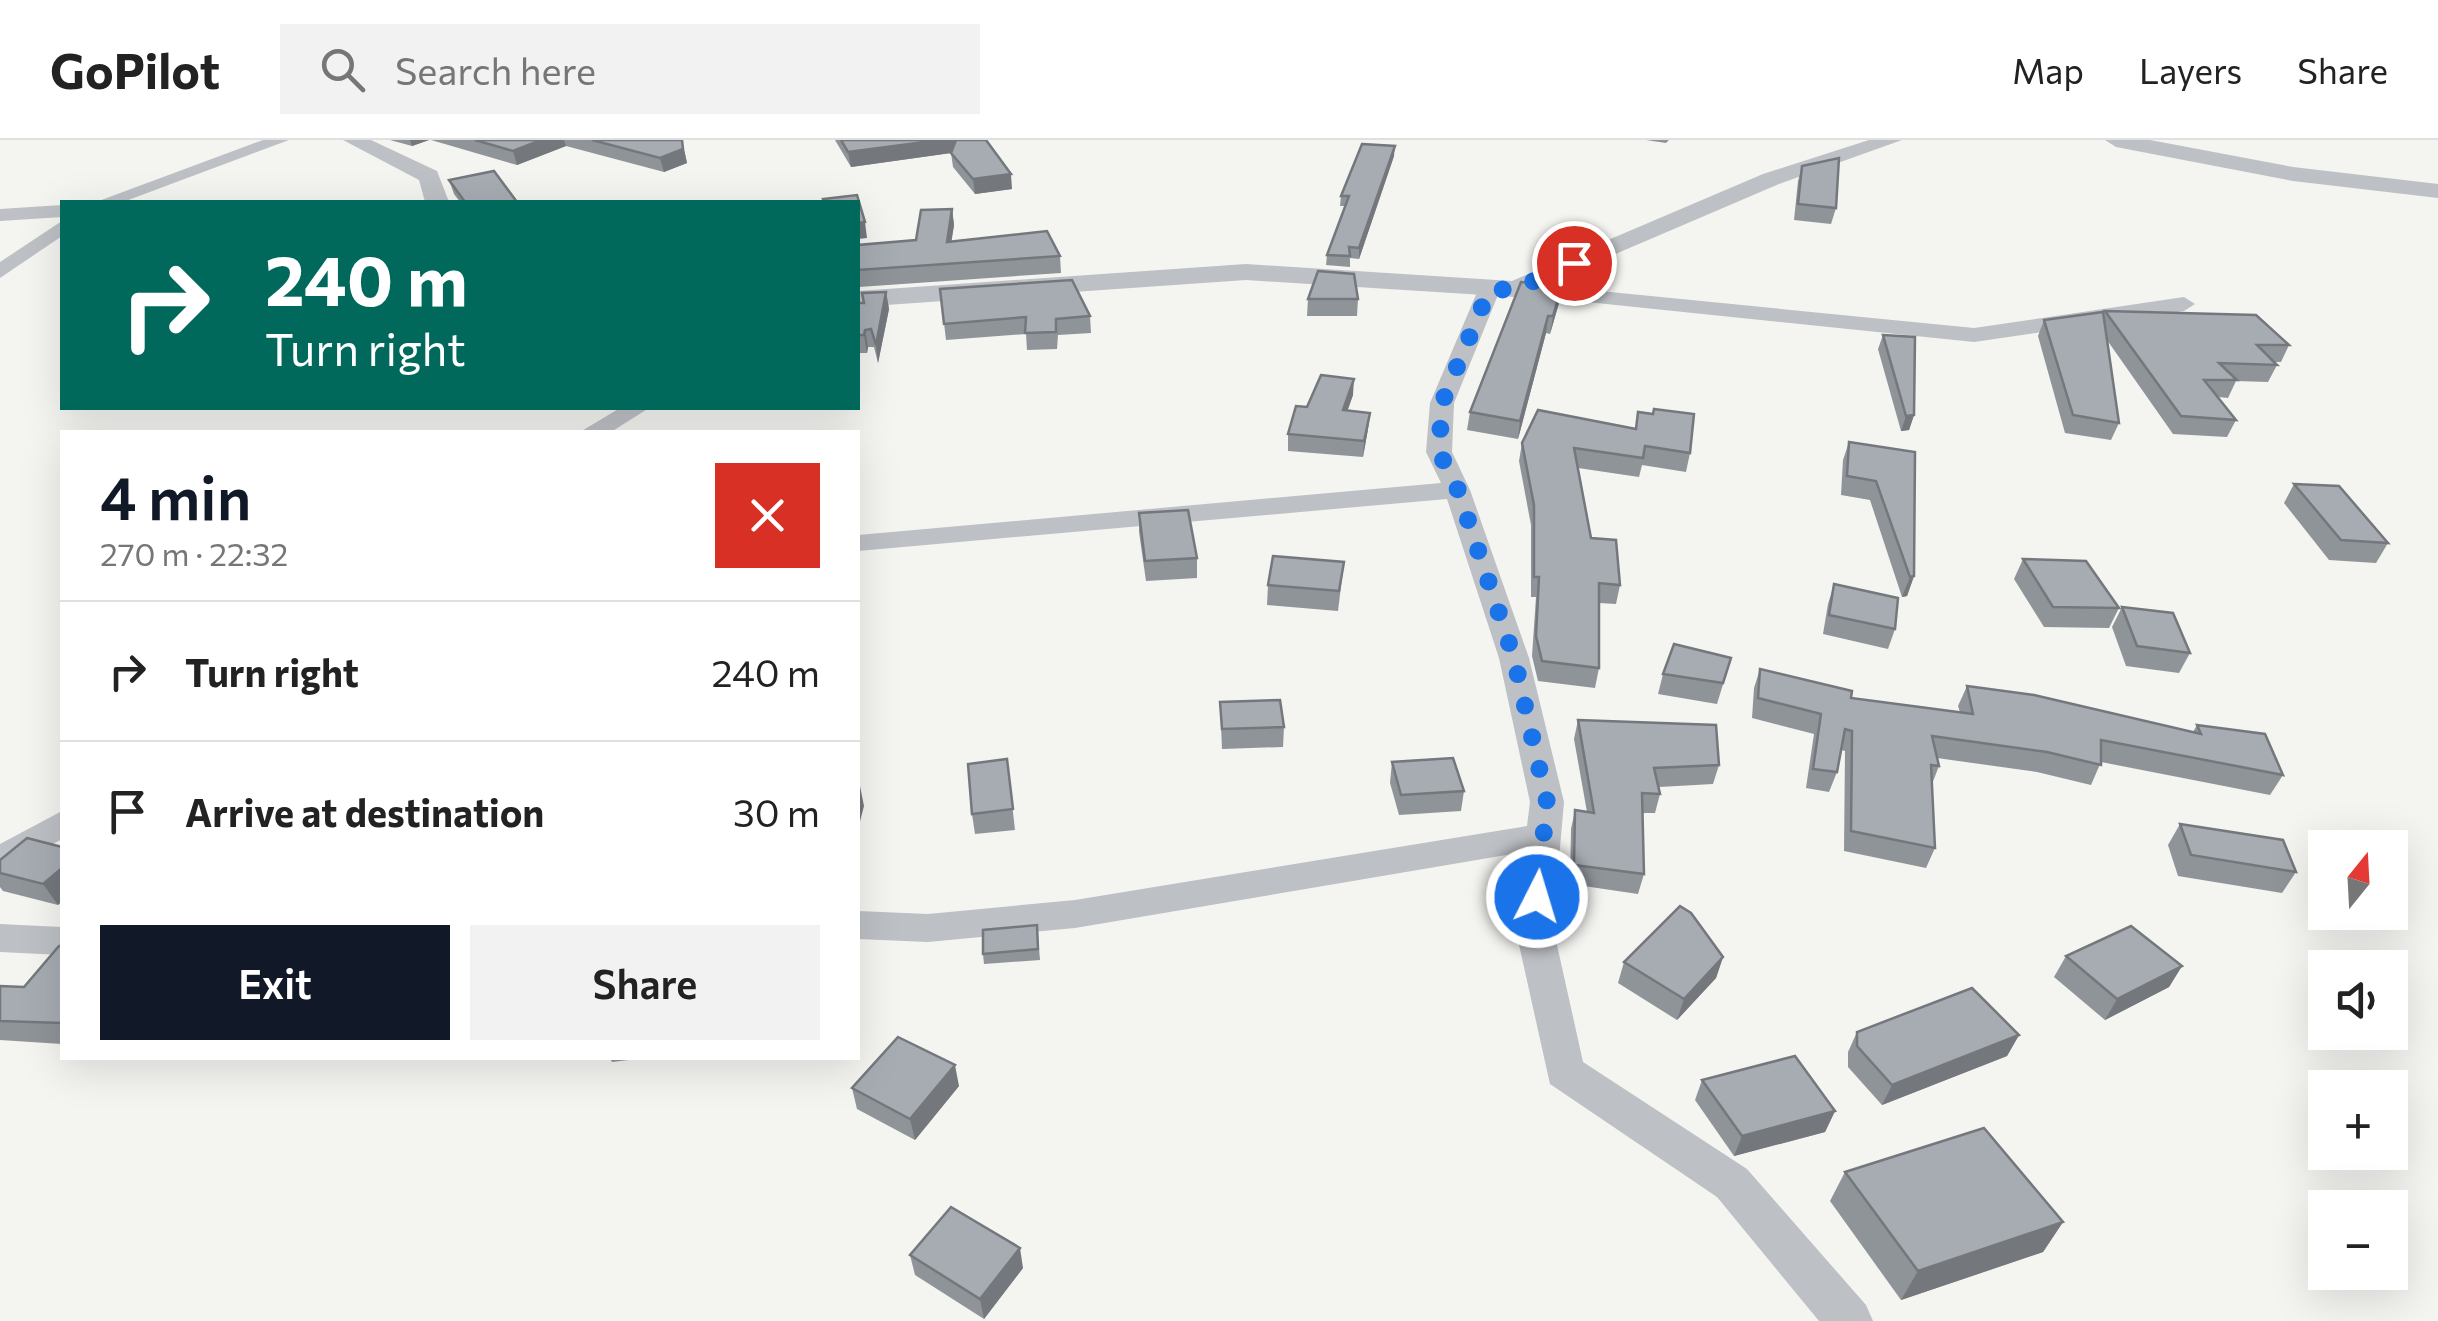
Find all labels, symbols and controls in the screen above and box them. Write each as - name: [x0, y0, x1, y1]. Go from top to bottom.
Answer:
- search box: [280, 24, 980, 114]
- text: GoPilot: [50, 40, 220, 99]
- icon: search: [315, 42, 370, 97]
- text: Search here: [395, 46, 596, 93]
- text: Map: [2012, 48, 2084, 91]
- text: Layers: [2139, 48, 2242, 91]
- text: Share: [2297, 48, 2388, 91]
- pin: [1532, 221, 1617, 306]
- text: 240 m: [265, 235, 468, 320]
- icon: arrive: [1547, 236, 1602, 291]
- icon: right: [100, 240, 230, 370]
- text: Turn right: [265, 320, 466, 375]
- text: 4 min: [100, 459, 251, 532]
- button: close: [715, 463, 820, 568]
- text: 270 m · 22:32: [100, 533, 288, 573]
- icon: right: [100, 644, 155, 699]
- text: Turn right: [185, 648, 359, 695]
- text: 240 m: [712, 648, 820, 695]
- icon: arrive: [100, 784, 155, 839]
- text: Arrive at destination: [185, 788, 544, 835]
- text: 30 m: [733, 788, 820, 835]
- north arrow: [2308, 830, 2408, 930]
- map controls: [2308, 830, 2408, 1290]
- position arrow: [1485, 845, 1589, 949]
- button: Exit: [100, 925, 450, 1040]
- button: Share: [470, 925, 820, 1040]
- button: sound: [2308, 950, 2408, 1050]
- button: +: [2308, 1070, 2408, 1170]
- button: −: [2308, 1190, 2408, 1290]

